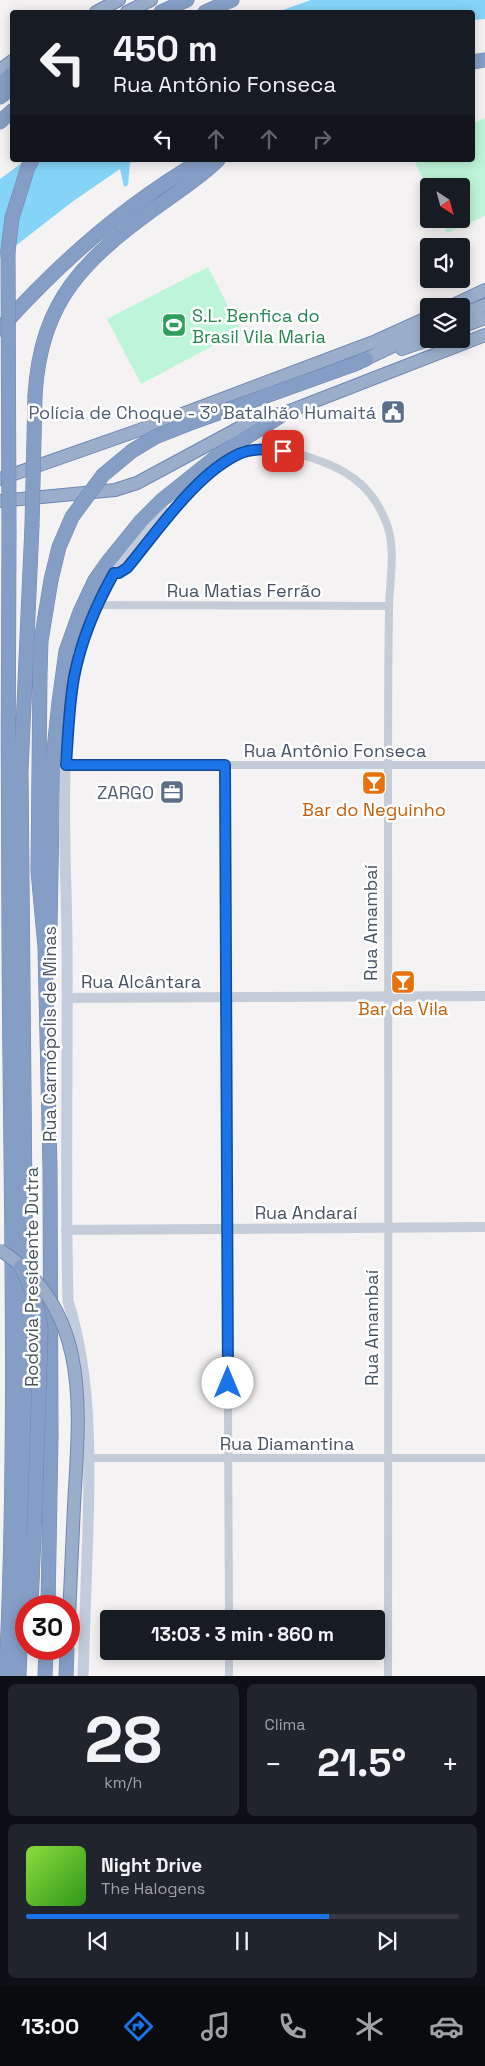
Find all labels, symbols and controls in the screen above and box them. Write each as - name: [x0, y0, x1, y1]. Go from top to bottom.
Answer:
- text: 450 m: [113, 27, 218, 71]
- icon: left: [30, 30, 95, 95]
- text: Rua Antônio Fonseca: [113, 70, 336, 98]
- icon: left: [149, 125, 177, 153]
- icon: ahead: [202, 125, 230, 153]
- icon: ahead: [255, 125, 283, 153]
- icon: right: [308, 125, 336, 153]
- north arrow: [420, 178, 470, 228]
- map controls: [420, 178, 470, 348]
- button: sound: [420, 238, 470, 288]
- button: layers: [420, 298, 470, 348]
- place label: S.L. Benfica do Brasil Vila Maria: [192, 304, 326, 348]
- sports icon: S.L. Benfica do Brasil Vila Maria: [161, 312, 187, 338]
- public building icon: Polícia de Choque - 3º Batalhão Humaitá: [380, 399, 406, 425]
- place label: Polícia de Choque - 3º Batalhão Humaitá: [29, 401, 376, 424]
- pin: [262, 430, 304, 472]
- icon: arrive: [269, 437, 297, 465]
- street label: Rua Matias Ferrão: [167, 579, 321, 602]
- street label: Rua Antônio Fonseca: [244, 739, 426, 762]
- bar icon: Bar do Neguinho: [361, 770, 387, 796]
- office icon: ZARGO: [159, 779, 185, 805]
- place label: ZARGO: [97, 781, 154, 804]
- place label: Bar do Neguinho: [302, 798, 446, 821]
- street label: Rua Amambaí: [359, 864, 382, 981]
- street label: Rua Carmópolis de Minas: [38, 926, 61, 1142]
- bar icon: Bar da Vila: [390, 969, 416, 995]
- street label: Rua Alcântara: [81, 970, 201, 993]
- place label: Bar da Vila: [358, 997, 448, 1020]
- street label: Rodovia Presidente Dutra: [20, 1167, 43, 1387]
- street label: Rua Andaraí: [255, 1201, 358, 1224]
- street label: Rua Amambaí: [360, 1269, 383, 1386]
- position arrow: [201, 1356, 253, 1408]
- street label: Rua Diamantina: [220, 1432, 354, 1455]
- speed limit sign: 30: [15, 1595, 80, 1660]
- text: 13:03 · 3 min · 860 m: [151, 1622, 334, 1647]
- text: 28: [84, 1698, 162, 1781]
- text: Clima: [265, 1714, 306, 1735]
- text: 21.5°: [317, 1739, 406, 1787]
- text: −: [265, 1746, 282, 1782]
- text: +: [442, 1746, 459, 1782]
- text: km/h: [104, 1772, 142, 1793]
- text: Night Drive: [101, 1853, 202, 1878]
- text: The Halogens: [101, 1878, 205, 1899]
- icon: previous: [84, 1927, 112, 1955]
- icon: pause: [228, 1927, 256, 1955]
- icon: next: [373, 1927, 401, 1955]
- icon: directions: [121, 2009, 156, 2044]
- icon: music: [198, 2009, 233, 2044]
- icon: phone: [275, 2009, 310, 2044]
- icon: climate: [352, 2009, 387, 2044]
- icon: car: [429, 2009, 464, 2044]
- text: 13:00: [21, 2012, 79, 2040]

